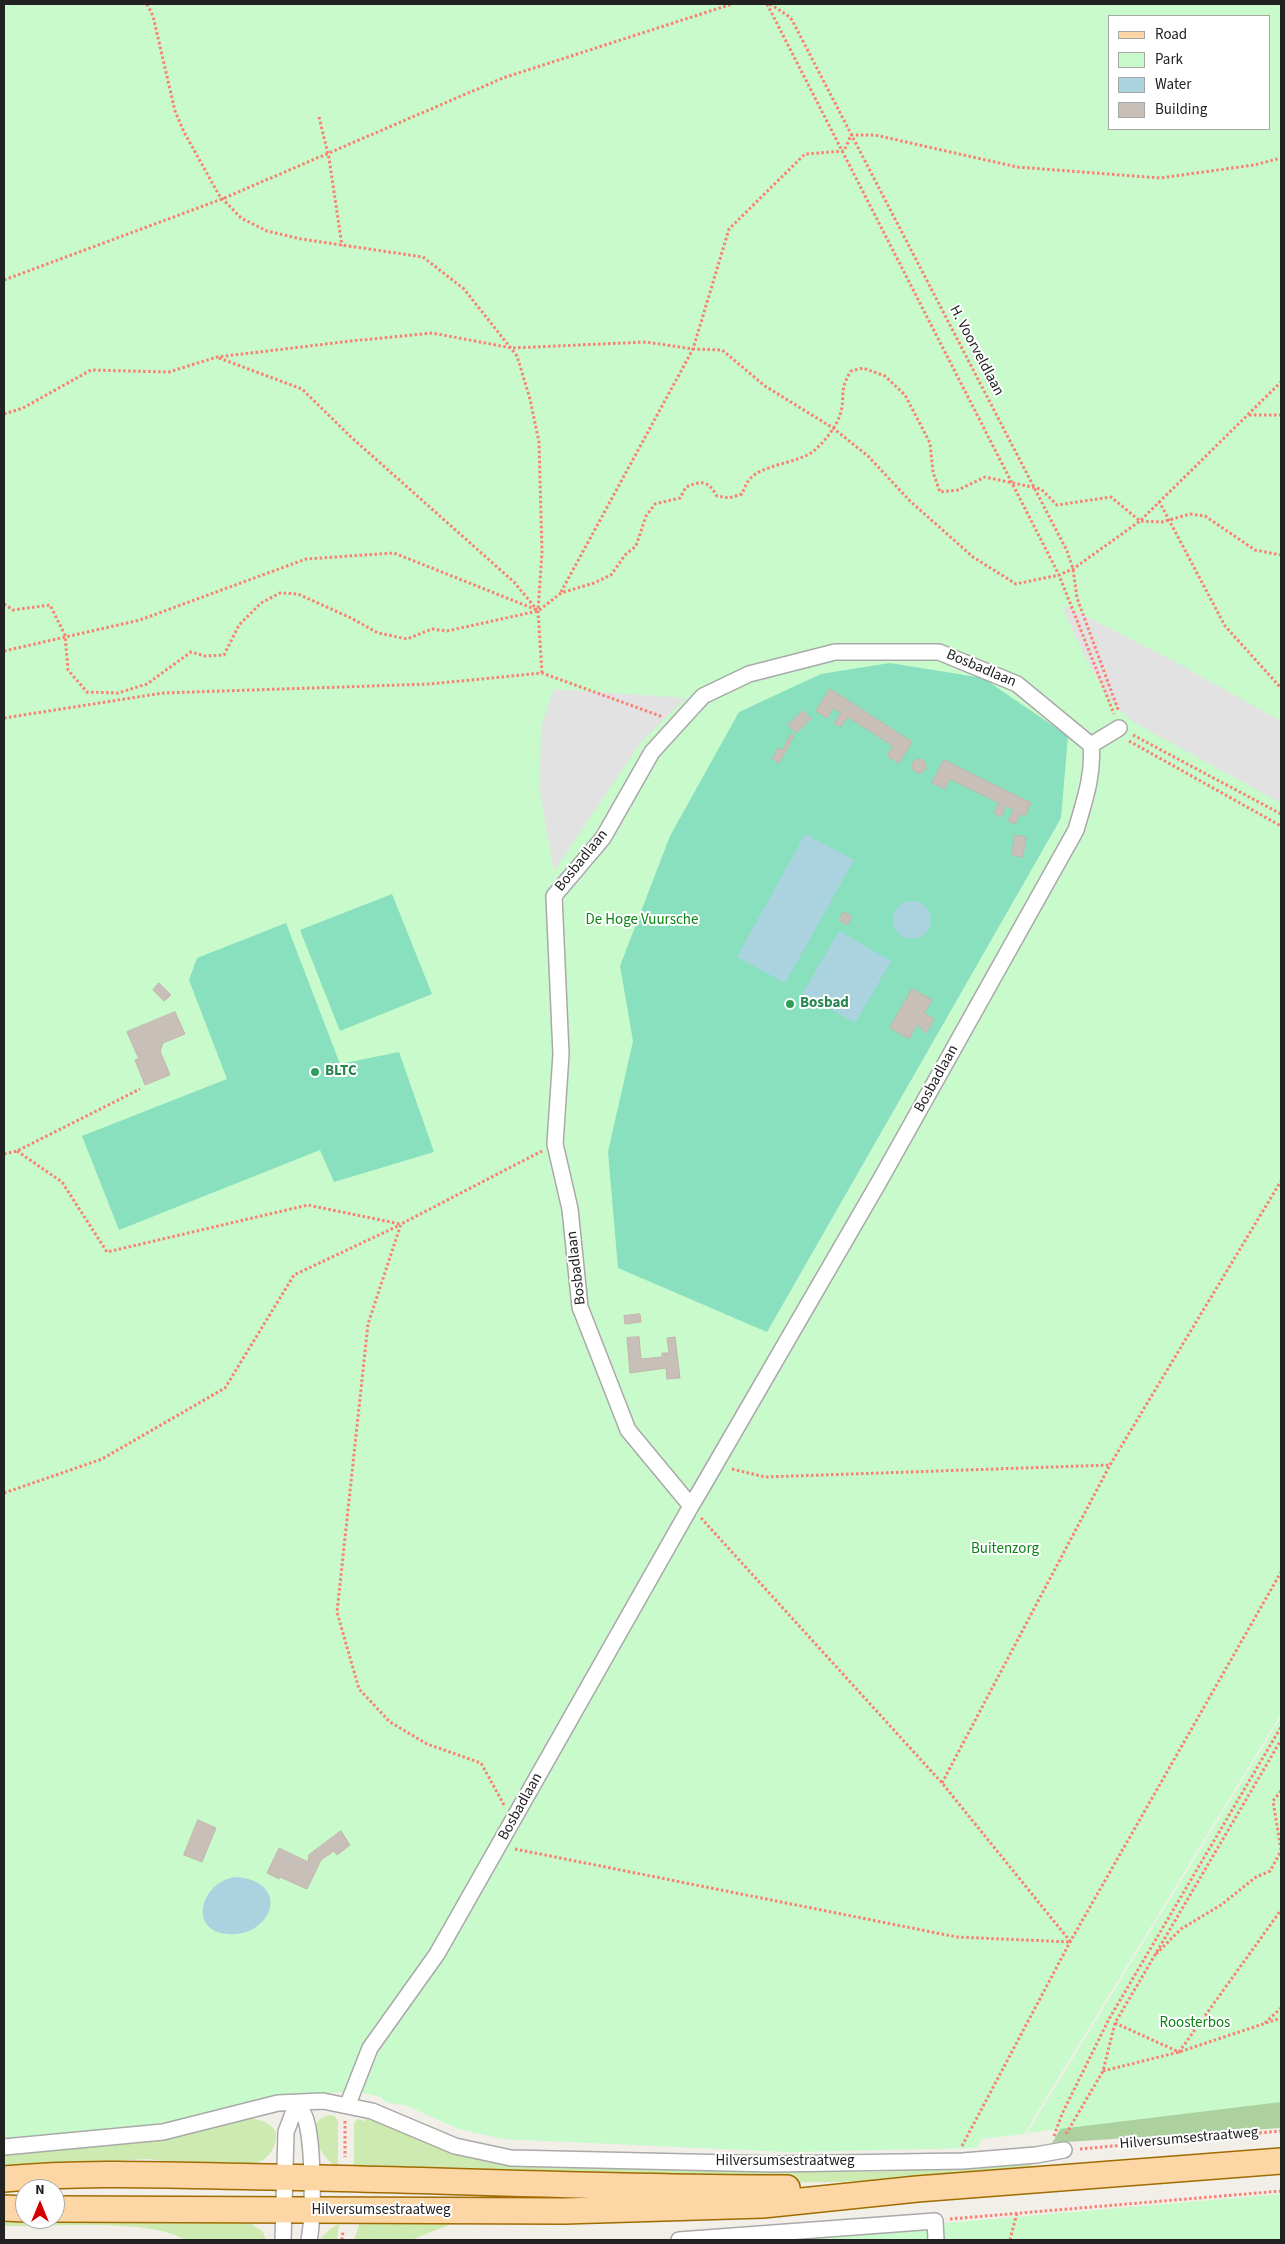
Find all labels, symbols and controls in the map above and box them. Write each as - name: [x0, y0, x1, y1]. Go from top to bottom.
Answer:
- legend: [1108, 15, 1270, 130]
- text: Road: [1155, 24, 1187, 45]
- text: Park: [1155, 49, 1183, 70]
- text: Water: [1155, 74, 1191, 95]
- text: Building: [1155, 99, 1207, 120]
- street label: H. Voorveldlaan: [945, 303, 1007, 399]
- street label: Bosbadlaan: [943, 646, 1019, 692]
- street label: Bosbadlaan: [552, 826, 612, 896]
- park label: De Hoge Vuursche: [586, 912, 698, 930]
- place label: Bosbad: [800, 995, 849, 1013]
- marker: Bosbad: [784, 998, 796, 1010]
- street label: Bosbadlaan: [911, 1042, 963, 1116]
- place label: BLTC: [325, 1063, 357, 1081]
- marker: BLTC: [309, 1066, 321, 1078]
- street label: Bosbadlaan: [564, 1230, 590, 1306]
- park label: Buitenzorg: [971, 1541, 1039, 1559]
- street label: Bosbadlaan: [495, 1770, 547, 1844]
- park label: Roosterbos: [1160, 2015, 1230, 2033]
- street label: Hilversumsestraatweg: [1119, 2124, 1259, 2154]
- street label: Hilversumsestraatweg: [716, 2153, 854, 2171]
- north arrow: [15, 2179, 65, 2229]
- text: N: [35, 2180, 45, 2200]
- street label: Hilversumsestraatweg: [312, 2202, 450, 2220]

